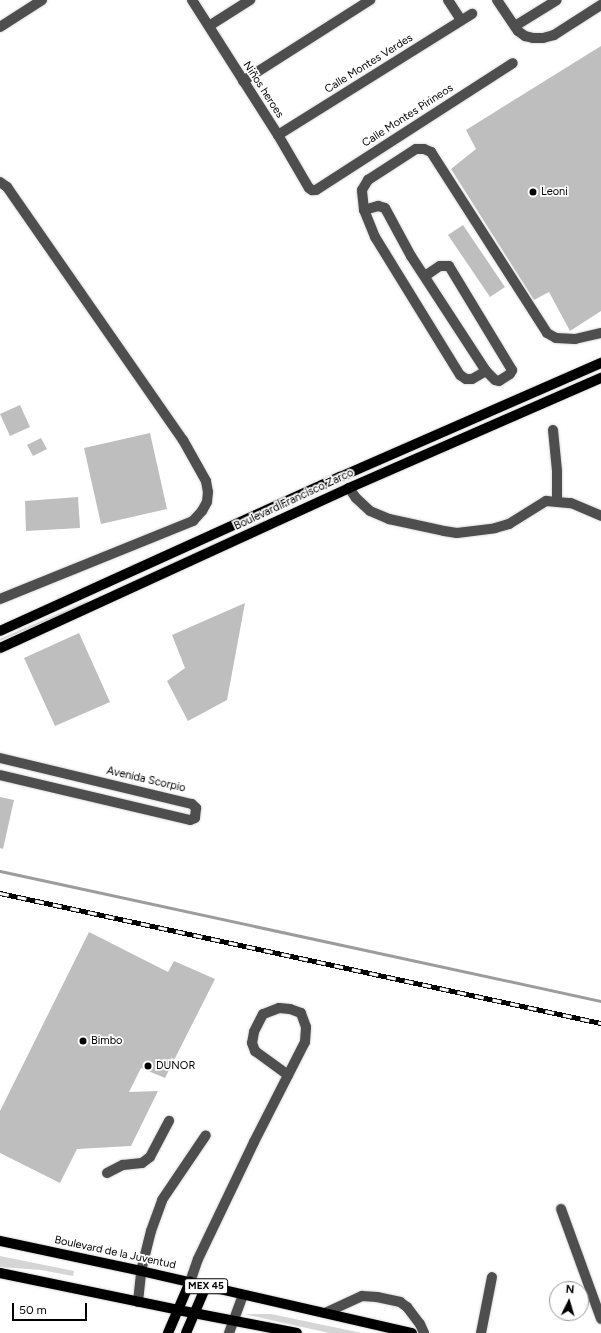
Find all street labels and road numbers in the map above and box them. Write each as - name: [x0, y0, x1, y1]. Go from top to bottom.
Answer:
- street label: Calle Montes Verdes: [323, 32, 415, 96]
- street label: Niños heroes: [240, 59, 286, 121]
- street label: Calle Montes Pirineos: [360, 82, 456, 150]
- street label: Boulevard Francisco Zarco: [232, 466, 356, 534]
- street label: Avenida Scorpio: [105, 765, 187, 795]
- street label: Boulevard de la Juventud: [53, 1234, 177, 1272]
- road number: MEX 45: [184, 1278, 228, 1294]

